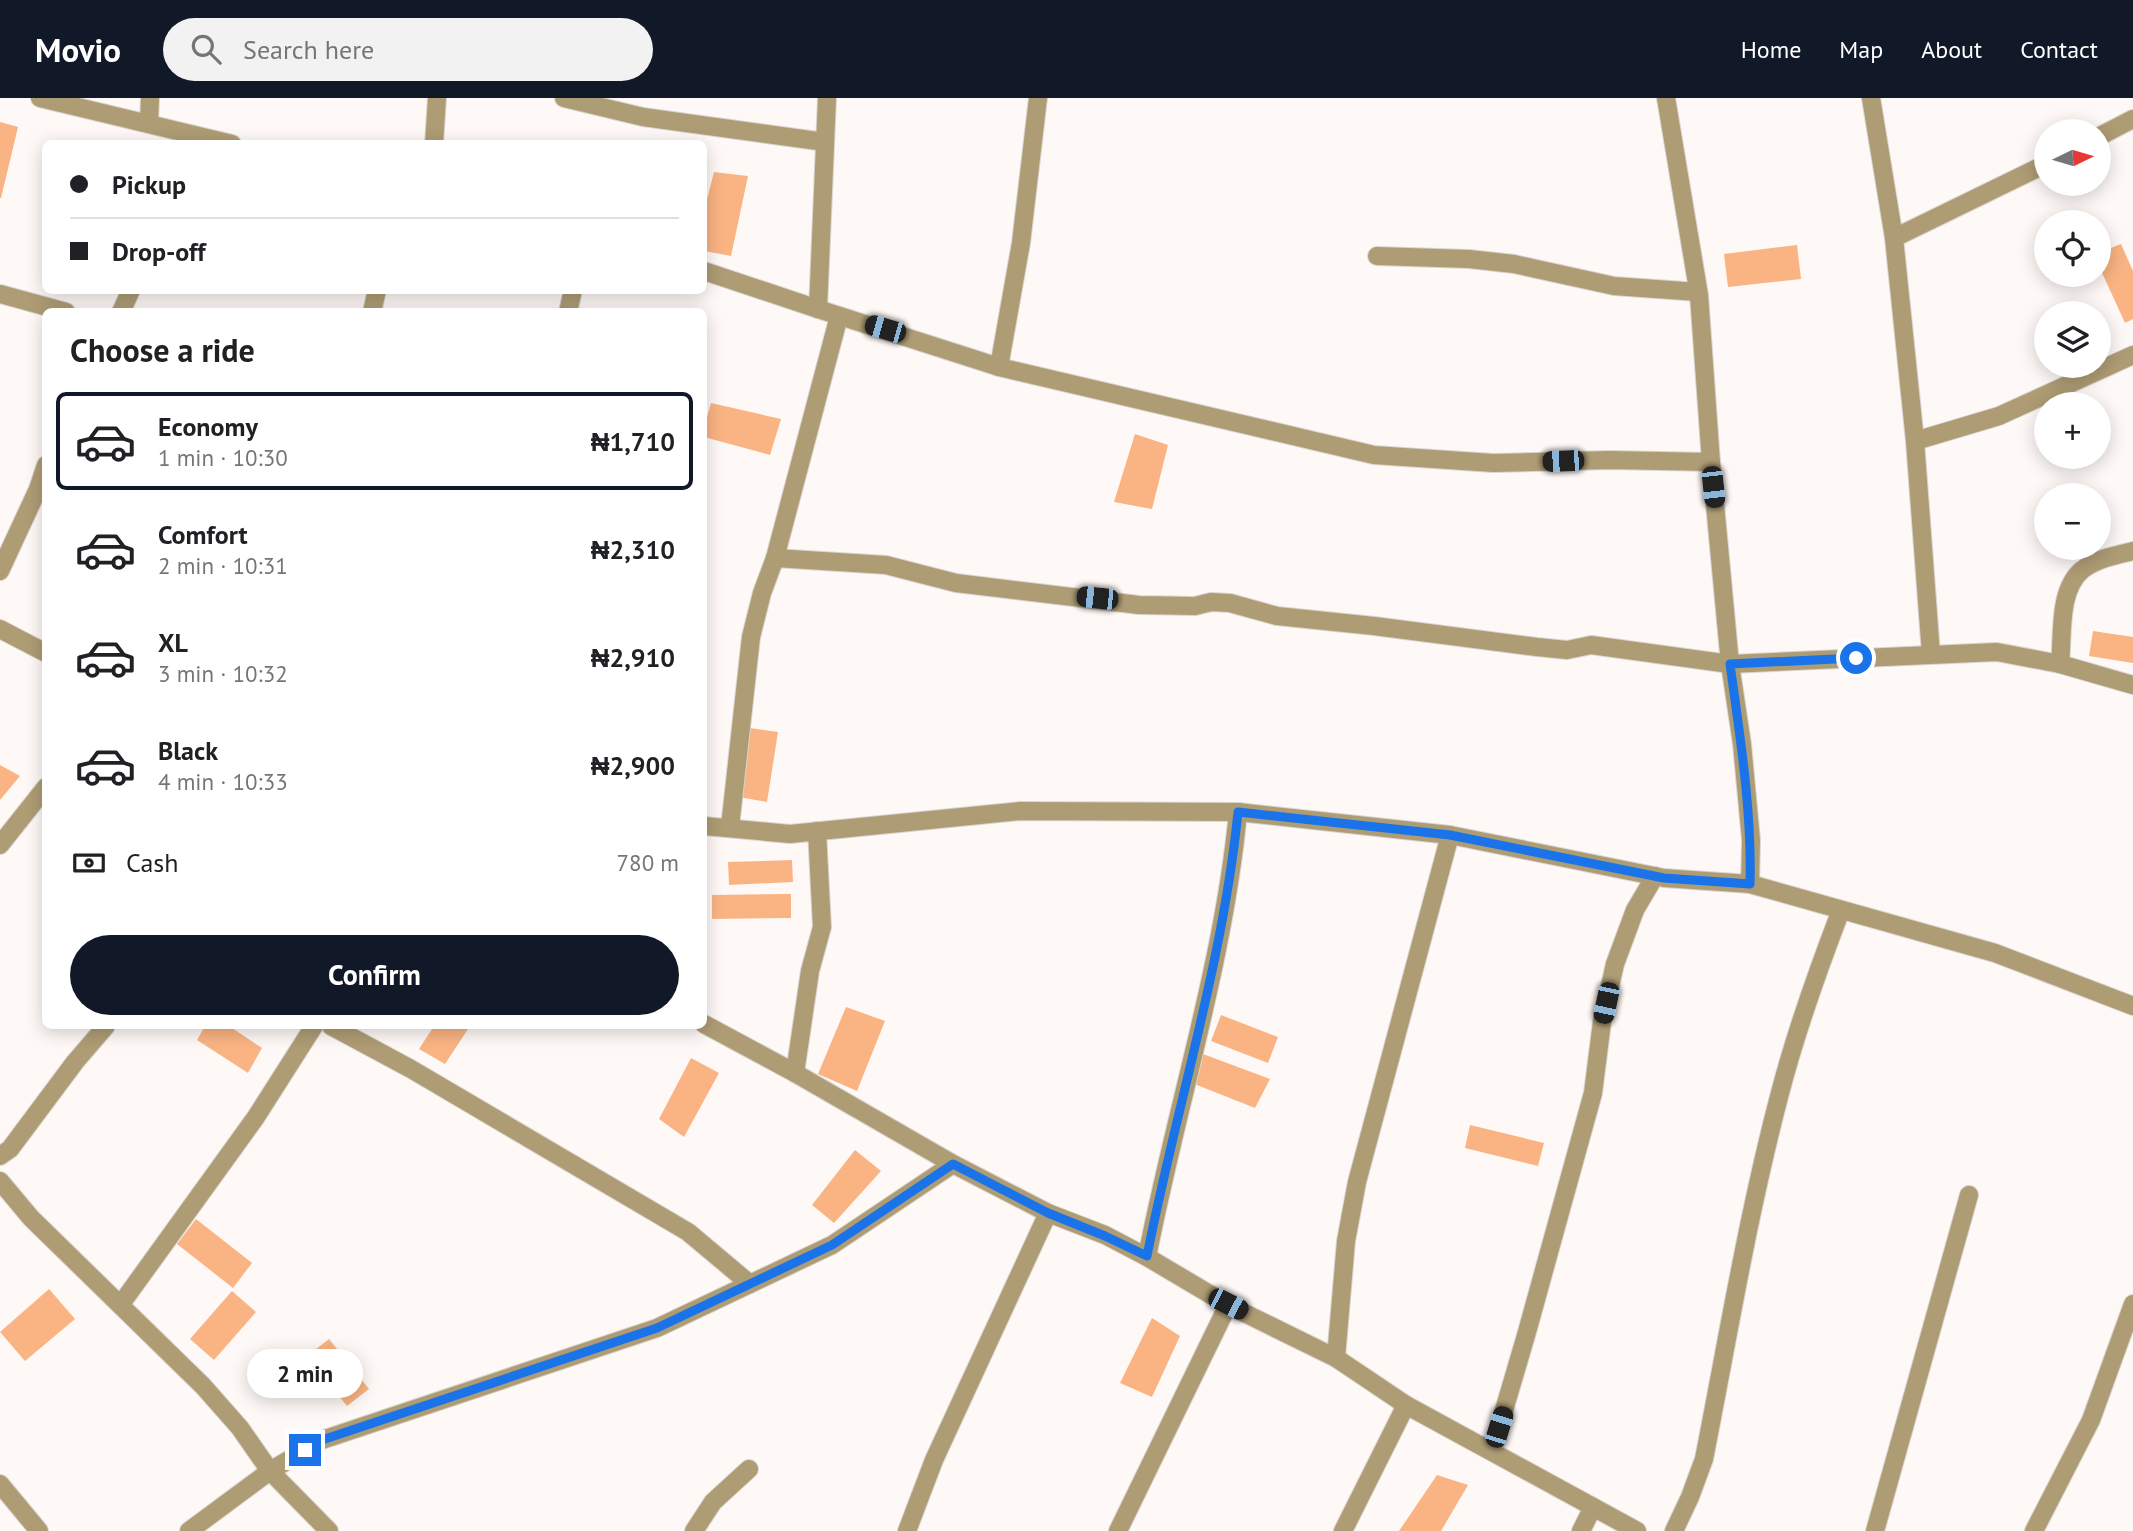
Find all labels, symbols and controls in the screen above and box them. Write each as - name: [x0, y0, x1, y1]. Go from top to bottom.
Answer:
- search box: [163, 18, 653, 81]
- text: Movio: [35, 28, 121, 71]
- icon: search: [187, 30, 225, 68]
- text: Search here: [243, 33, 374, 66]
- text: Home: [1741, 34, 1801, 65]
- text: Map: [1839, 34, 1883, 65]
- text: About: [1921, 34, 1982, 65]
- text: Contact: [2020, 34, 2098, 65]
- north arrow: [2034, 119, 2110, 196]
- map controls: [2034, 119, 2111, 560]
- text: Pickup: [112, 168, 186, 201]
- button: locate: [2034, 210, 2111, 287]
- text: Drop-off: [112, 235, 206, 268]
- button: layers: [2034, 301, 2111, 378]
- car: [862, 313, 909, 345]
- text: Choose a ride: [70, 329, 255, 371]
- button: +: [2034, 392, 2111, 469]
- icon: car: [74, 410, 137, 473]
- text: Economy: [158, 410, 258, 443]
- text: ₦1,710: [591, 425, 675, 458]
- text: 1 min · 10:30: [158, 443, 288, 472]
- car: [1542, 450, 1585, 472]
- car: [1701, 465, 1726, 509]
- button: −: [2034, 483, 2111, 560]
- icon: car: [74, 518, 137, 581]
- text: Comfort: [158, 518, 248, 551]
- text: ₦2,310: [591, 533, 675, 566]
- text: 2 min · 10:31: [158, 551, 288, 580]
- car: [1076, 585, 1119, 611]
- icon: car: [74, 626, 137, 689]
- text: XL: [158, 626, 188, 659]
- text: ₦2,910: [591, 641, 675, 674]
- route start: [1840, 642, 1872, 674]
- text: 3 min · 10:32: [158, 659, 288, 688]
- icon: car: [74, 734, 137, 797]
- text: Black: [158, 734, 218, 767]
- text: ₦2,900: [591, 749, 675, 782]
- text: 4 min · 10:33: [158, 767, 288, 796]
- icon: cash: [70, 844, 108, 882]
- text: Cash: [126, 846, 178, 879]
- text: 780 m: [617, 848, 679, 877]
- button: Confirm: [70, 935, 679, 1015]
- car: [1592, 980, 1621, 1026]
- car: [1205, 1285, 1252, 1323]
- callout: 2 min: [247, 1348, 363, 1398]
- text: 2 min: [277, 1359, 333, 1388]
- car: [1483, 1404, 1516, 1450]
- route end: [289, 1434, 321, 1466]

